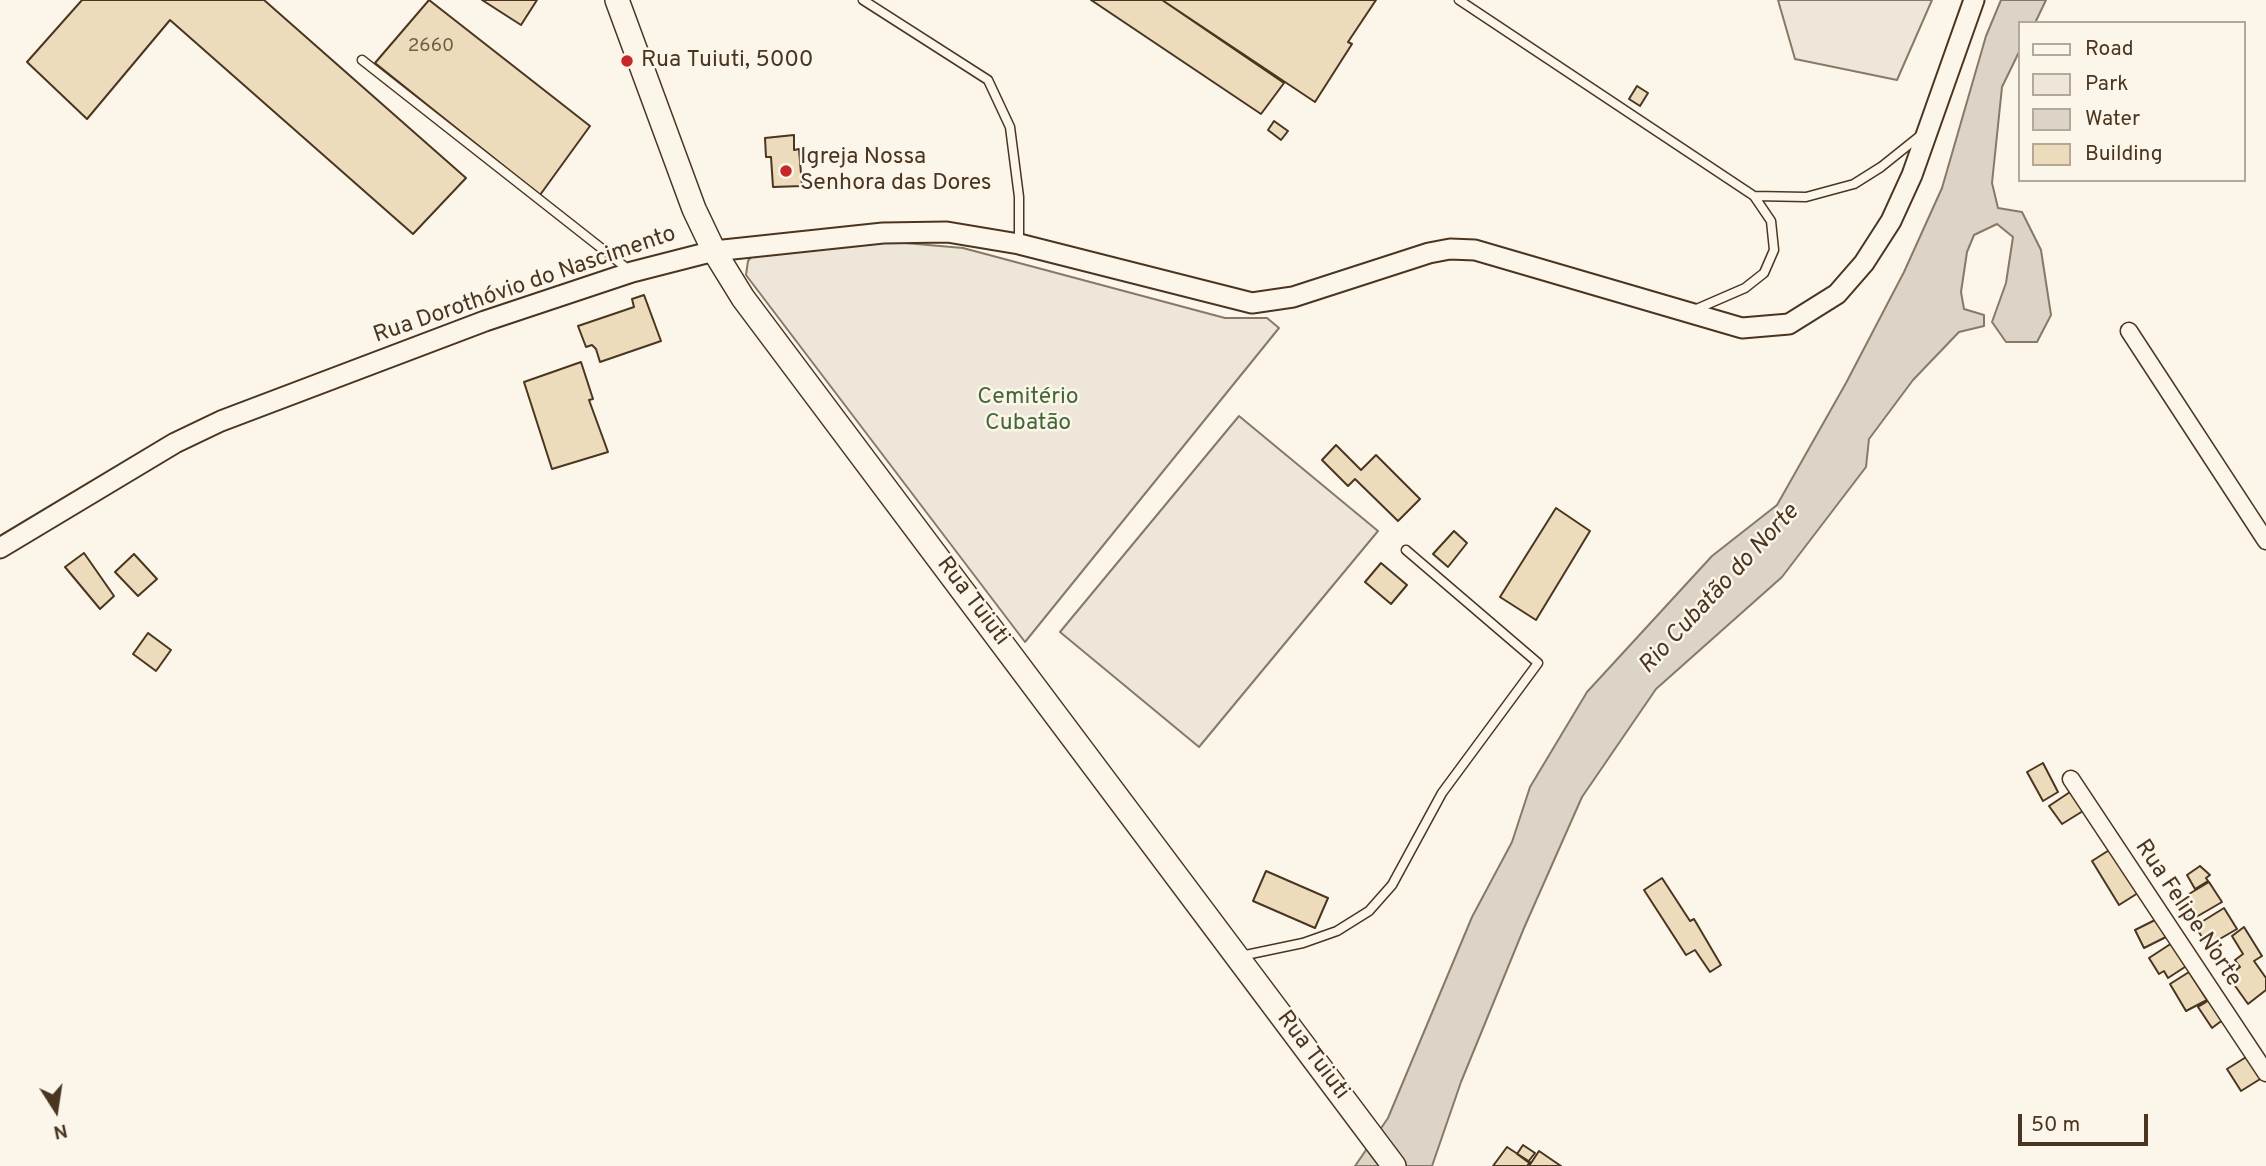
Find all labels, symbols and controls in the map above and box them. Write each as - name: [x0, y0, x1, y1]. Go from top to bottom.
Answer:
- legend: [2018, 21, 2245, 182]
- house number: 2660: [408, 36, 454, 58]
- text: Road: [2085, 36, 2134, 63]
- place label: Rua Tuiuti, 5000: [641, 47, 814, 75]
- marker: Rua Tuiuti, 5000: [619, 53, 635, 69]
- text: Park: [2085, 71, 2128, 98]
- text: Water: [2085, 106, 2140, 133]
- text: Building: [2085, 141, 2163, 168]
- place label: Igreja Nossa Senhora das Dores: [800, 144, 992, 198]
- marker: Igreja Nossa Senhora das Dores: [778, 163, 794, 179]
- street label: Rua Dorothóvio do Nascimento: [370, 221, 680, 351]
- park label: Cemitério Cubatão: [977, 384, 1079, 438]
- water label: Rio Cubatão do Norte: [1634, 499, 1806, 681]
- street label: Rua Tuiuti: [930, 552, 1014, 652]
- street label: Rua Felipe Norte: [2128, 835, 2246, 993]
- street label: Rua Tuiuti: [1270, 1006, 1354, 1106]
- north arrow: [21, 1075, 91, 1145]
- scale bar: [2021, 1100, 2150, 1144]
- text: 50 m: [2031, 1112, 2080, 1139]
- text: N: [51, 1117, 70, 1144]

